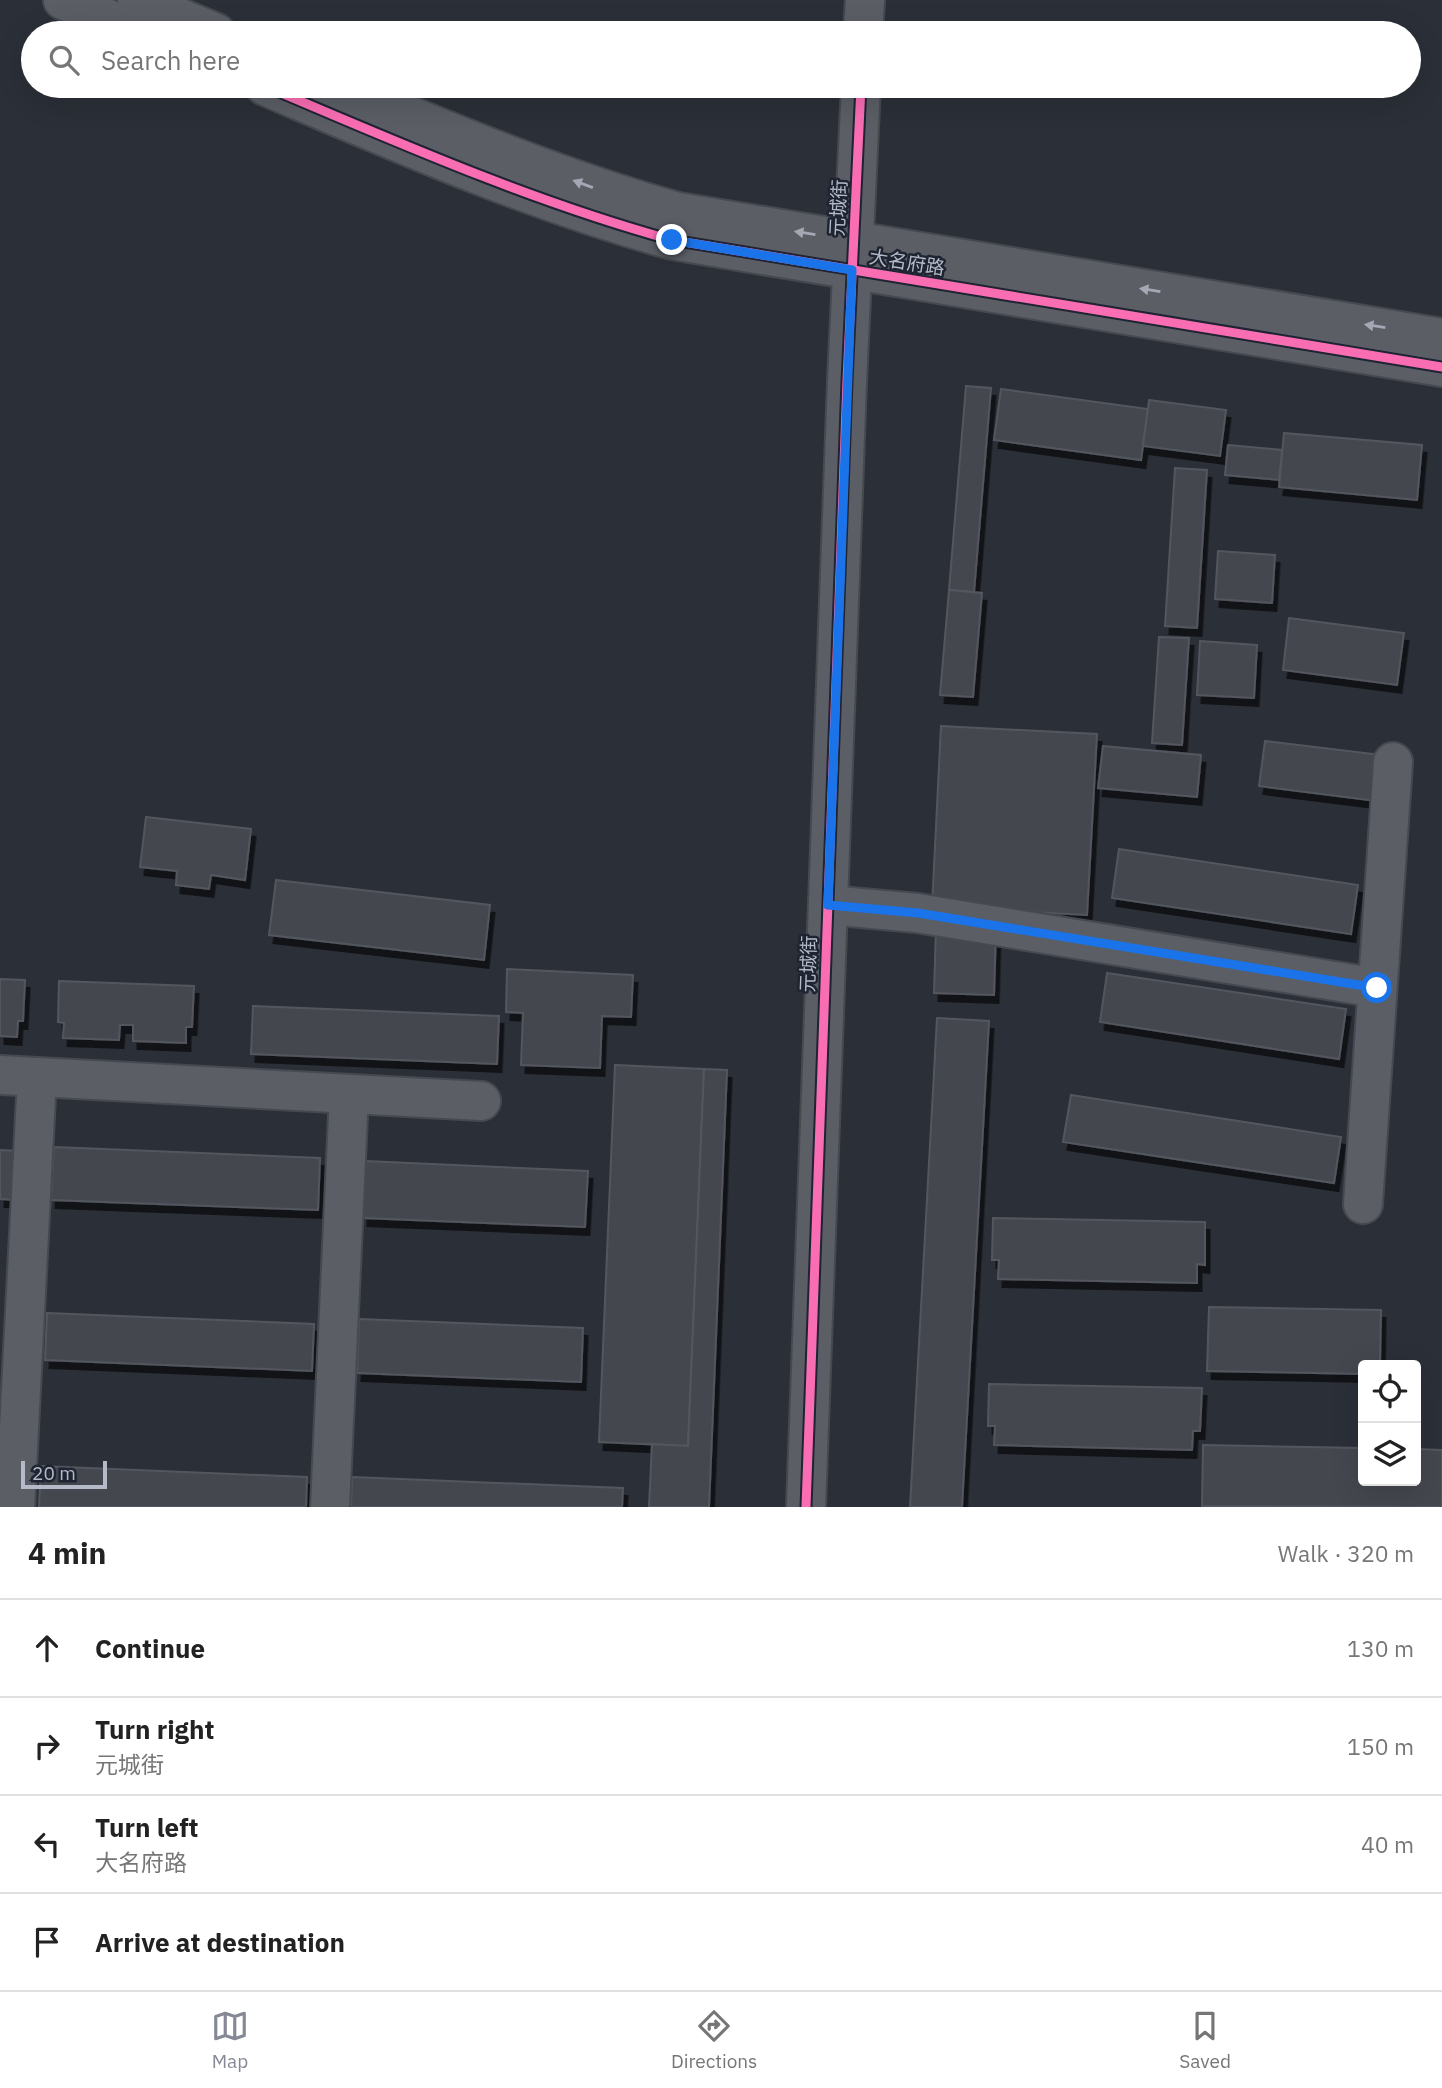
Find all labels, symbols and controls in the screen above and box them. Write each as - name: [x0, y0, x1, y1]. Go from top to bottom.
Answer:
- search box: [21, 21, 1421, 98]
- icon: search: [45, 41, 83, 79]
- text: Search here: [101, 43, 240, 77]
- one-way arrow: [573, 178, 594, 189]
- street label: 元城街: [825, 179, 851, 237]
- route end: [656, 224, 687, 255]
- one-way arrow: [794, 227, 816, 238]
- street label: 大名府路: [868, 244, 946, 280]
- one-way arrow: [1139, 284, 1161, 295]
- one-way arrow: [1364, 320, 1386, 331]
- street label: 元城街: [795, 935, 821, 993]
- route start: [1361, 972, 1392, 1003]
- map controls: [1358, 1360, 1421, 1486]
- button: locate: [1358, 1360, 1421, 1423]
- button: layers: [1358, 1423, 1421, 1486]
- scale bar: [21, 1458, 107, 1490]
- text: 20 m: [32, 1461, 76, 1485]
- text: 4 min: [28, 1533, 106, 1572]
- text: Walk · 320 m: [1278, 1538, 1414, 1568]
- icon: ahead: [28, 1629, 66, 1667]
- text: Continue: [95, 1631, 205, 1665]
- text: 130 m: [1347, 1633, 1414, 1663]
- text: Turn right: [95, 1712, 214, 1746]
- icon: right: [28, 1727, 66, 1765]
- text: 150 m: [1347, 1731, 1414, 1761]
- text: 元城街: [95, 1749, 164, 1779]
- text: Turn left: [95, 1810, 198, 1844]
- icon: left: [28, 1825, 66, 1863]
- text: 40 m: [1361, 1829, 1414, 1859]
- text: 大名府路: [95, 1847, 187, 1877]
- icon: arrive: [28, 1923, 66, 1961]
- text: Arrive at destination: [95, 1925, 345, 1959]
- tab: Map: [211, 2007, 249, 2073]
- tab: Directions: [671, 2007, 757, 2073]
- tab: Saved: [1179, 2007, 1231, 2073]

